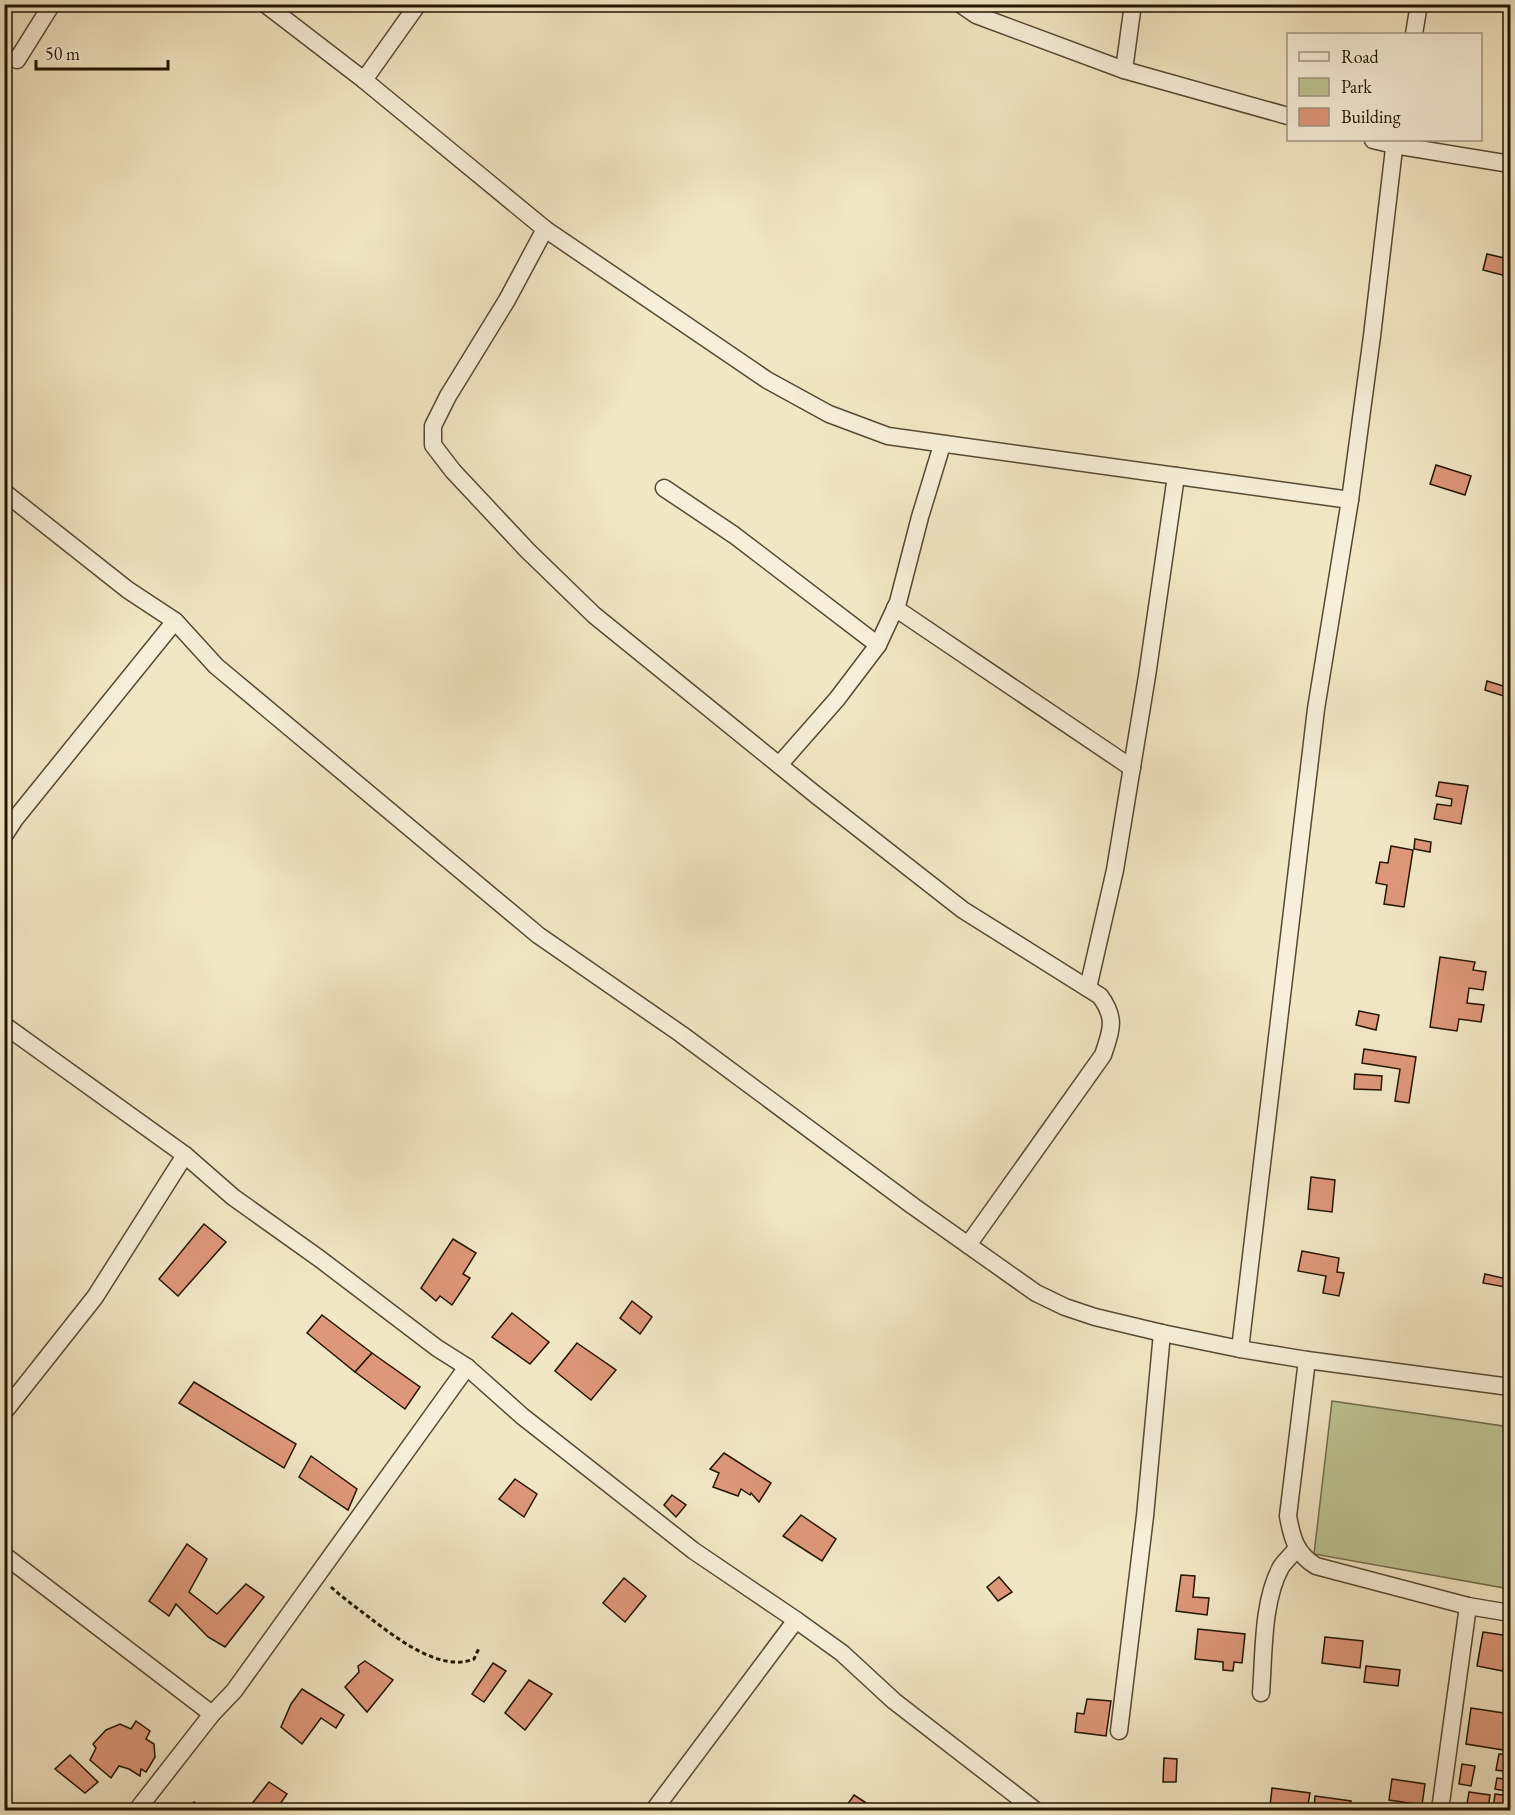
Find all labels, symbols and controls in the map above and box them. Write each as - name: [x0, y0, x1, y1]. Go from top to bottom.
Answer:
- scale bar: [36, 33, 168, 71]
- legend: [1287, 33, 1482, 141]
- text: 50 m: [45, 42, 80, 65]
- text: Road: [1341, 45, 1380, 68]
- text: Park: [1341, 75, 1372, 98]
- text: Building: [1341, 105, 1401, 128]

